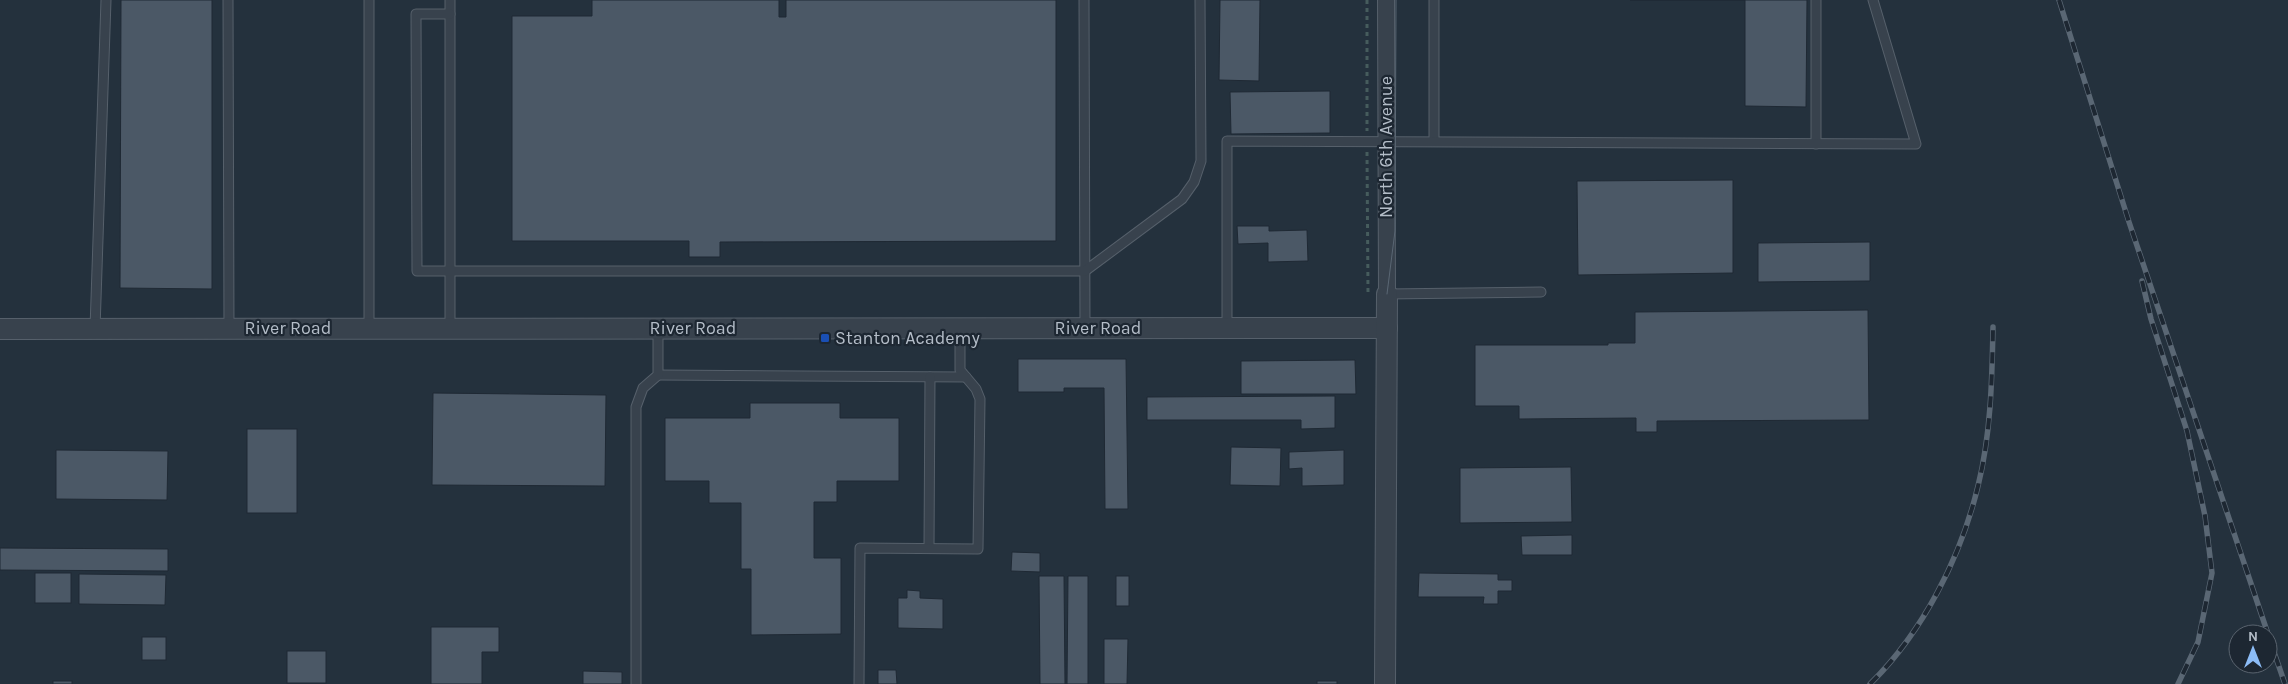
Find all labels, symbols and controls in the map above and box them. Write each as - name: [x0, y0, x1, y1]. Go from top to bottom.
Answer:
- street label: North 6th Avenue: [1375, 76, 1397, 218]
- street label: River Road: [245, 317, 331, 339]
- street label: River Road: [650, 317, 736, 339]
- street label: River Road: [1055, 317, 1141, 339]
- place label: Stanton Academy: [835, 327, 980, 349]
- marker: Stanton Academy: [819, 332, 831, 344]
- north arrow: [2228, 624, 2278, 674]
- text: N: [2248, 628, 2258, 645]

